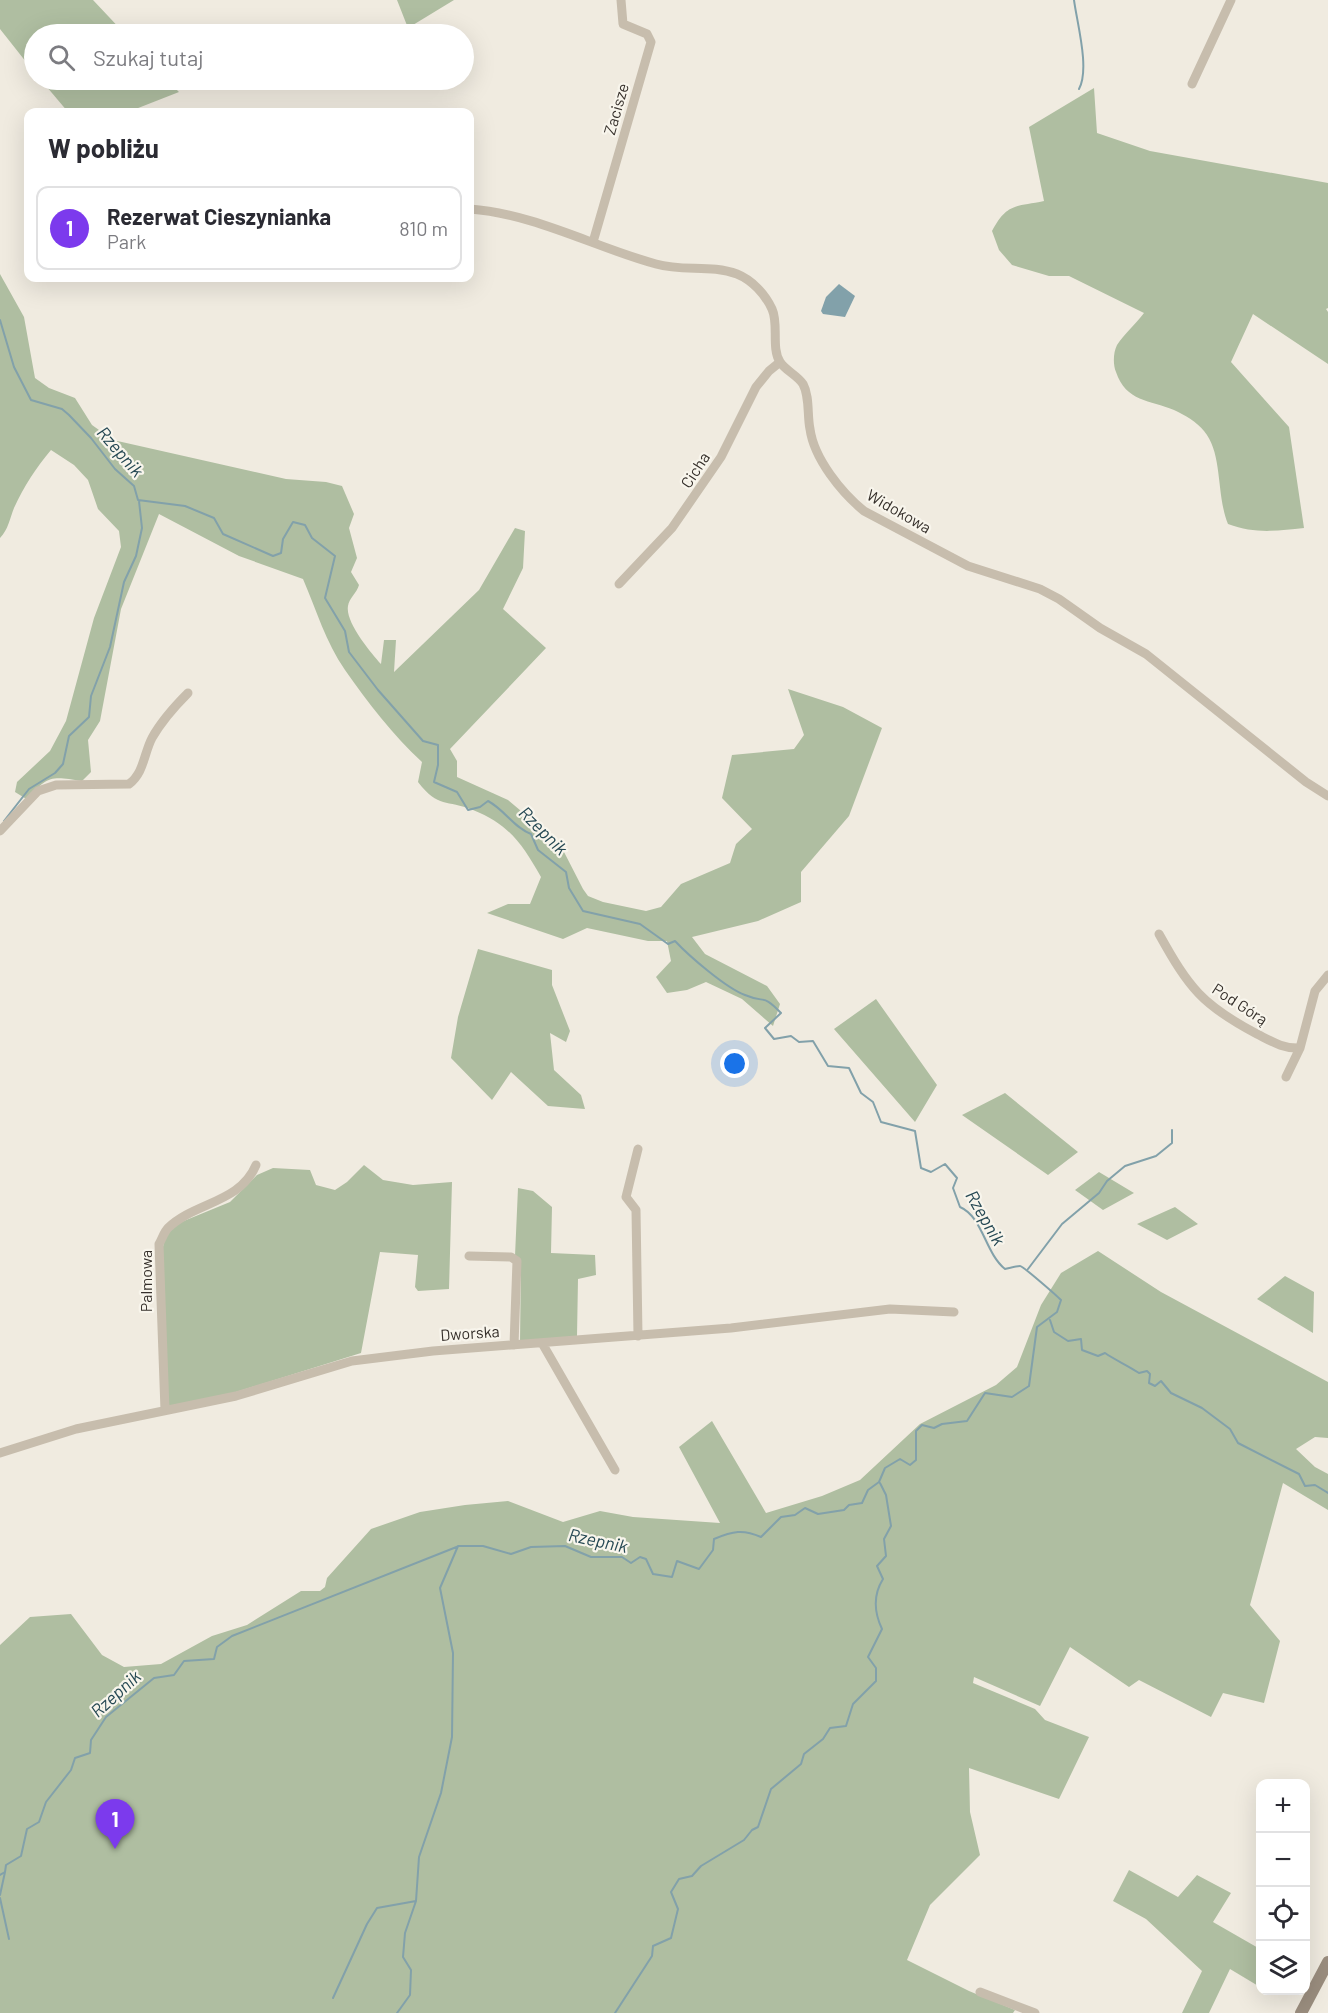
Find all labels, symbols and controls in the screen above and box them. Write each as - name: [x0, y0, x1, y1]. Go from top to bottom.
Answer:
- search box: [24, 24, 474, 90]
- icon: search: [45, 41, 78, 74]
- text: Szukaj tutaj: [93, 44, 204, 70]
- street label: Zacisze: [599, 81, 632, 137]
- text: W pobliżu: [48, 132, 159, 163]
- text: Rezerwat Cieszynianka: [107, 203, 331, 229]
- text: 1: [66, 216, 73, 240]
- text: 810 m: [399, 216, 448, 240]
- text: Park: [107, 229, 146, 253]
- water label: Rzepnik: [93, 421, 149, 481]
- street label: Cicha: [676, 448, 713, 491]
- street label: Widokowa: [864, 485, 935, 537]
- water label: Rzepnik: [515, 801, 573, 859]
- street label: Pod Górą: [1209, 979, 1272, 1028]
- your location: [720, 1049, 749, 1078]
- water label: Rzepnik: [961, 1186, 1011, 1249]
- street label: Palmowa: [136, 1250, 155, 1312]
- street label: Dworska: [440, 1321, 500, 1344]
- water label: Rzepnik: [567, 1523, 630, 1557]
- water label: Rzepnik: [86, 1665, 145, 1722]
- map controls: [1256, 1779, 1310, 1995]
- button: +: [1256, 1779, 1310, 1833]
- pin: 1: [96, 1800, 134, 1849]
- button: −: [1256, 1833, 1310, 1887]
- button: locate: [1256, 1887, 1310, 1941]
- button: layers: [1256, 1941, 1310, 1995]

